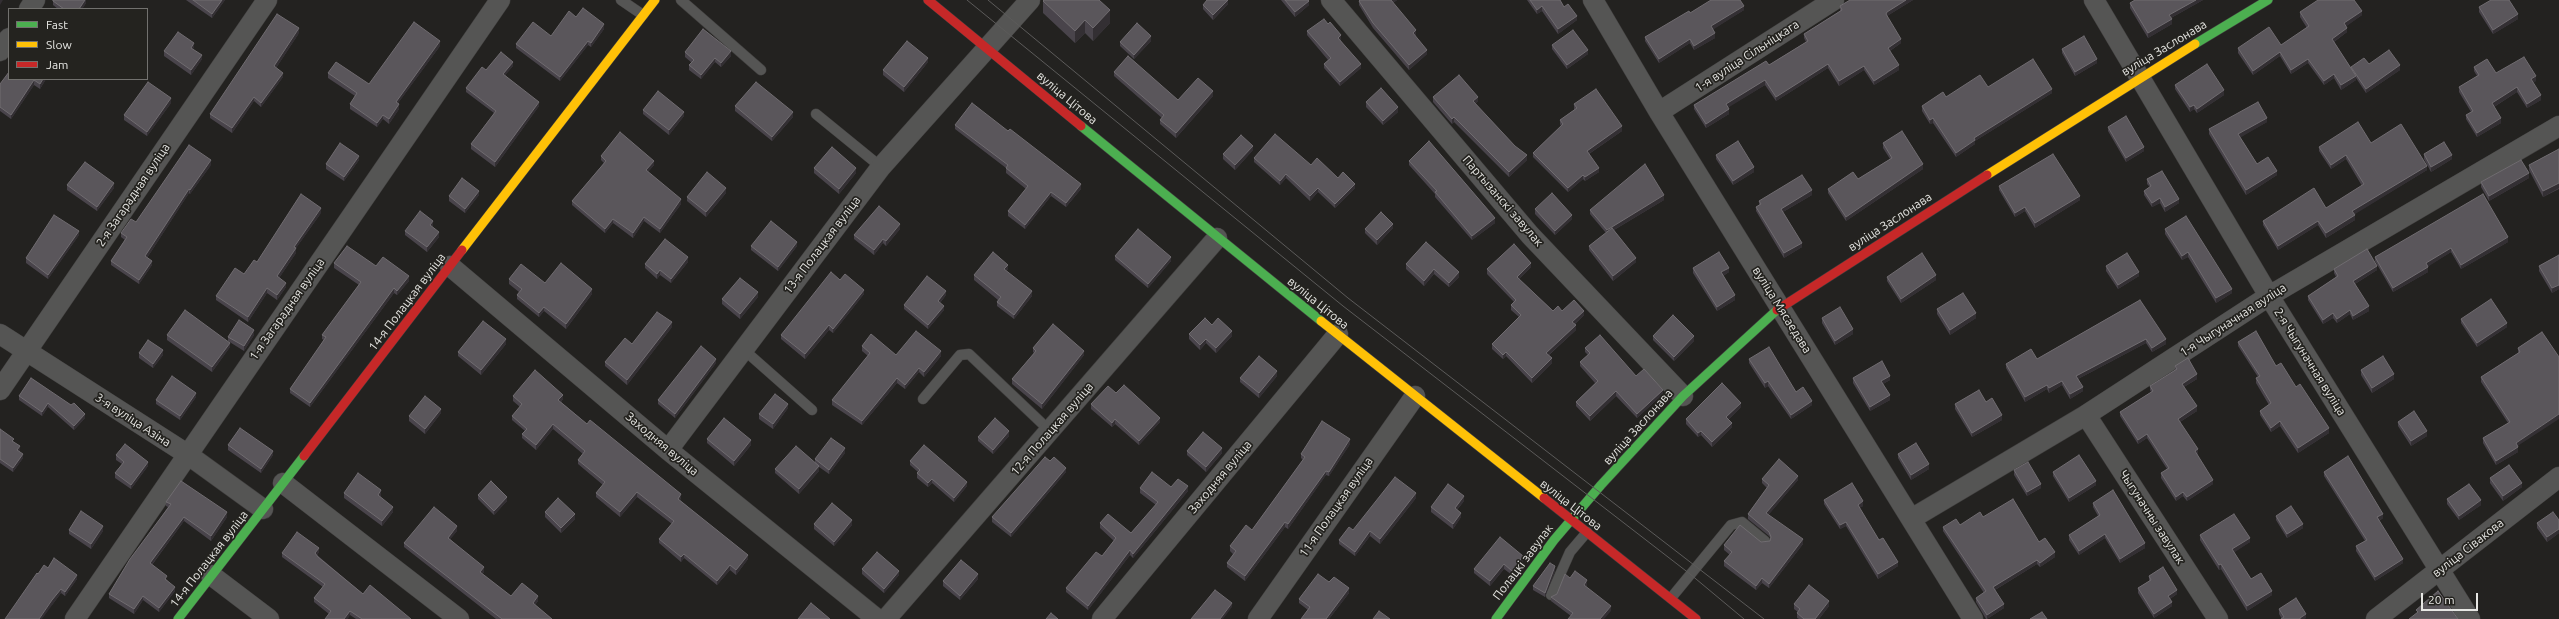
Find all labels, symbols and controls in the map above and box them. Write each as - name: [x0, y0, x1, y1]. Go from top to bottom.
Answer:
- legend: [8, 8, 148, 80]
- street label: 1-я вуліца Сільніцкага: [1692, 17, 1802, 95]
- street label: вуліца Заслонава: [2119, 17, 2209, 79]
- text: Fast: [46, 18, 68, 31]
- text: Slow: [46, 38, 72, 51]
- text: Jam: [46, 58, 68, 71]
- street label: вуліца Цітова: [1034, 69, 1100, 127]
- street label: 2-я Загарадная вуліца: [93, 141, 173, 249]
- street label: Партызанскі завулак: [1460, 153, 1546, 249]
- street label: вуліца Заслонава: [1846, 190, 1934, 254]
- street label: 13-я Полацкая вуліца: [781, 193, 863, 297]
- street label: 14-я Полацкая вуліца: [366, 250, 448, 354]
- street label: 1-я Загарадная вуліца: [246, 255, 328, 363]
- street label: вуліца Мясаедава: [1750, 264, 1814, 356]
- street label: вуліца Цітова: [1285, 274, 1351, 332]
- street label: 1-я Чыгуначная вуліца: [2177, 280, 2289, 360]
- street label: 2-я Чыгуначная вуліца: [2271, 306, 2349, 418]
- street label: 12-я Полацкая вуліца: [1008, 380, 1096, 478]
- street label: вуліца Заслонава: [1600, 386, 1676, 468]
- street label: 3-я вуліца Азіна: [93, 390, 173, 450]
- street label: Заходняя вуліца: [623, 409, 701, 479]
- street label: Заходняя вуліца: [1185, 438, 1255, 516]
- street label: 11-я Полацкая вуліца: [1296, 454, 1376, 560]
- street label: Чыгуначны завулак: [2116, 467, 2188, 567]
- street label: вуліца Цітова: [1537, 476, 1605, 534]
- street label: 14-я Полацкая вуліца: [167, 508, 251, 610]
- street label: вуліца Сівакова: [2429, 516, 2507, 580]
- street label: Полацкі завулак: [1490, 521, 1556, 603]
- scale bar: [2423, 585, 2480, 611]
- text: 20 m: [2428, 593, 2455, 606]

